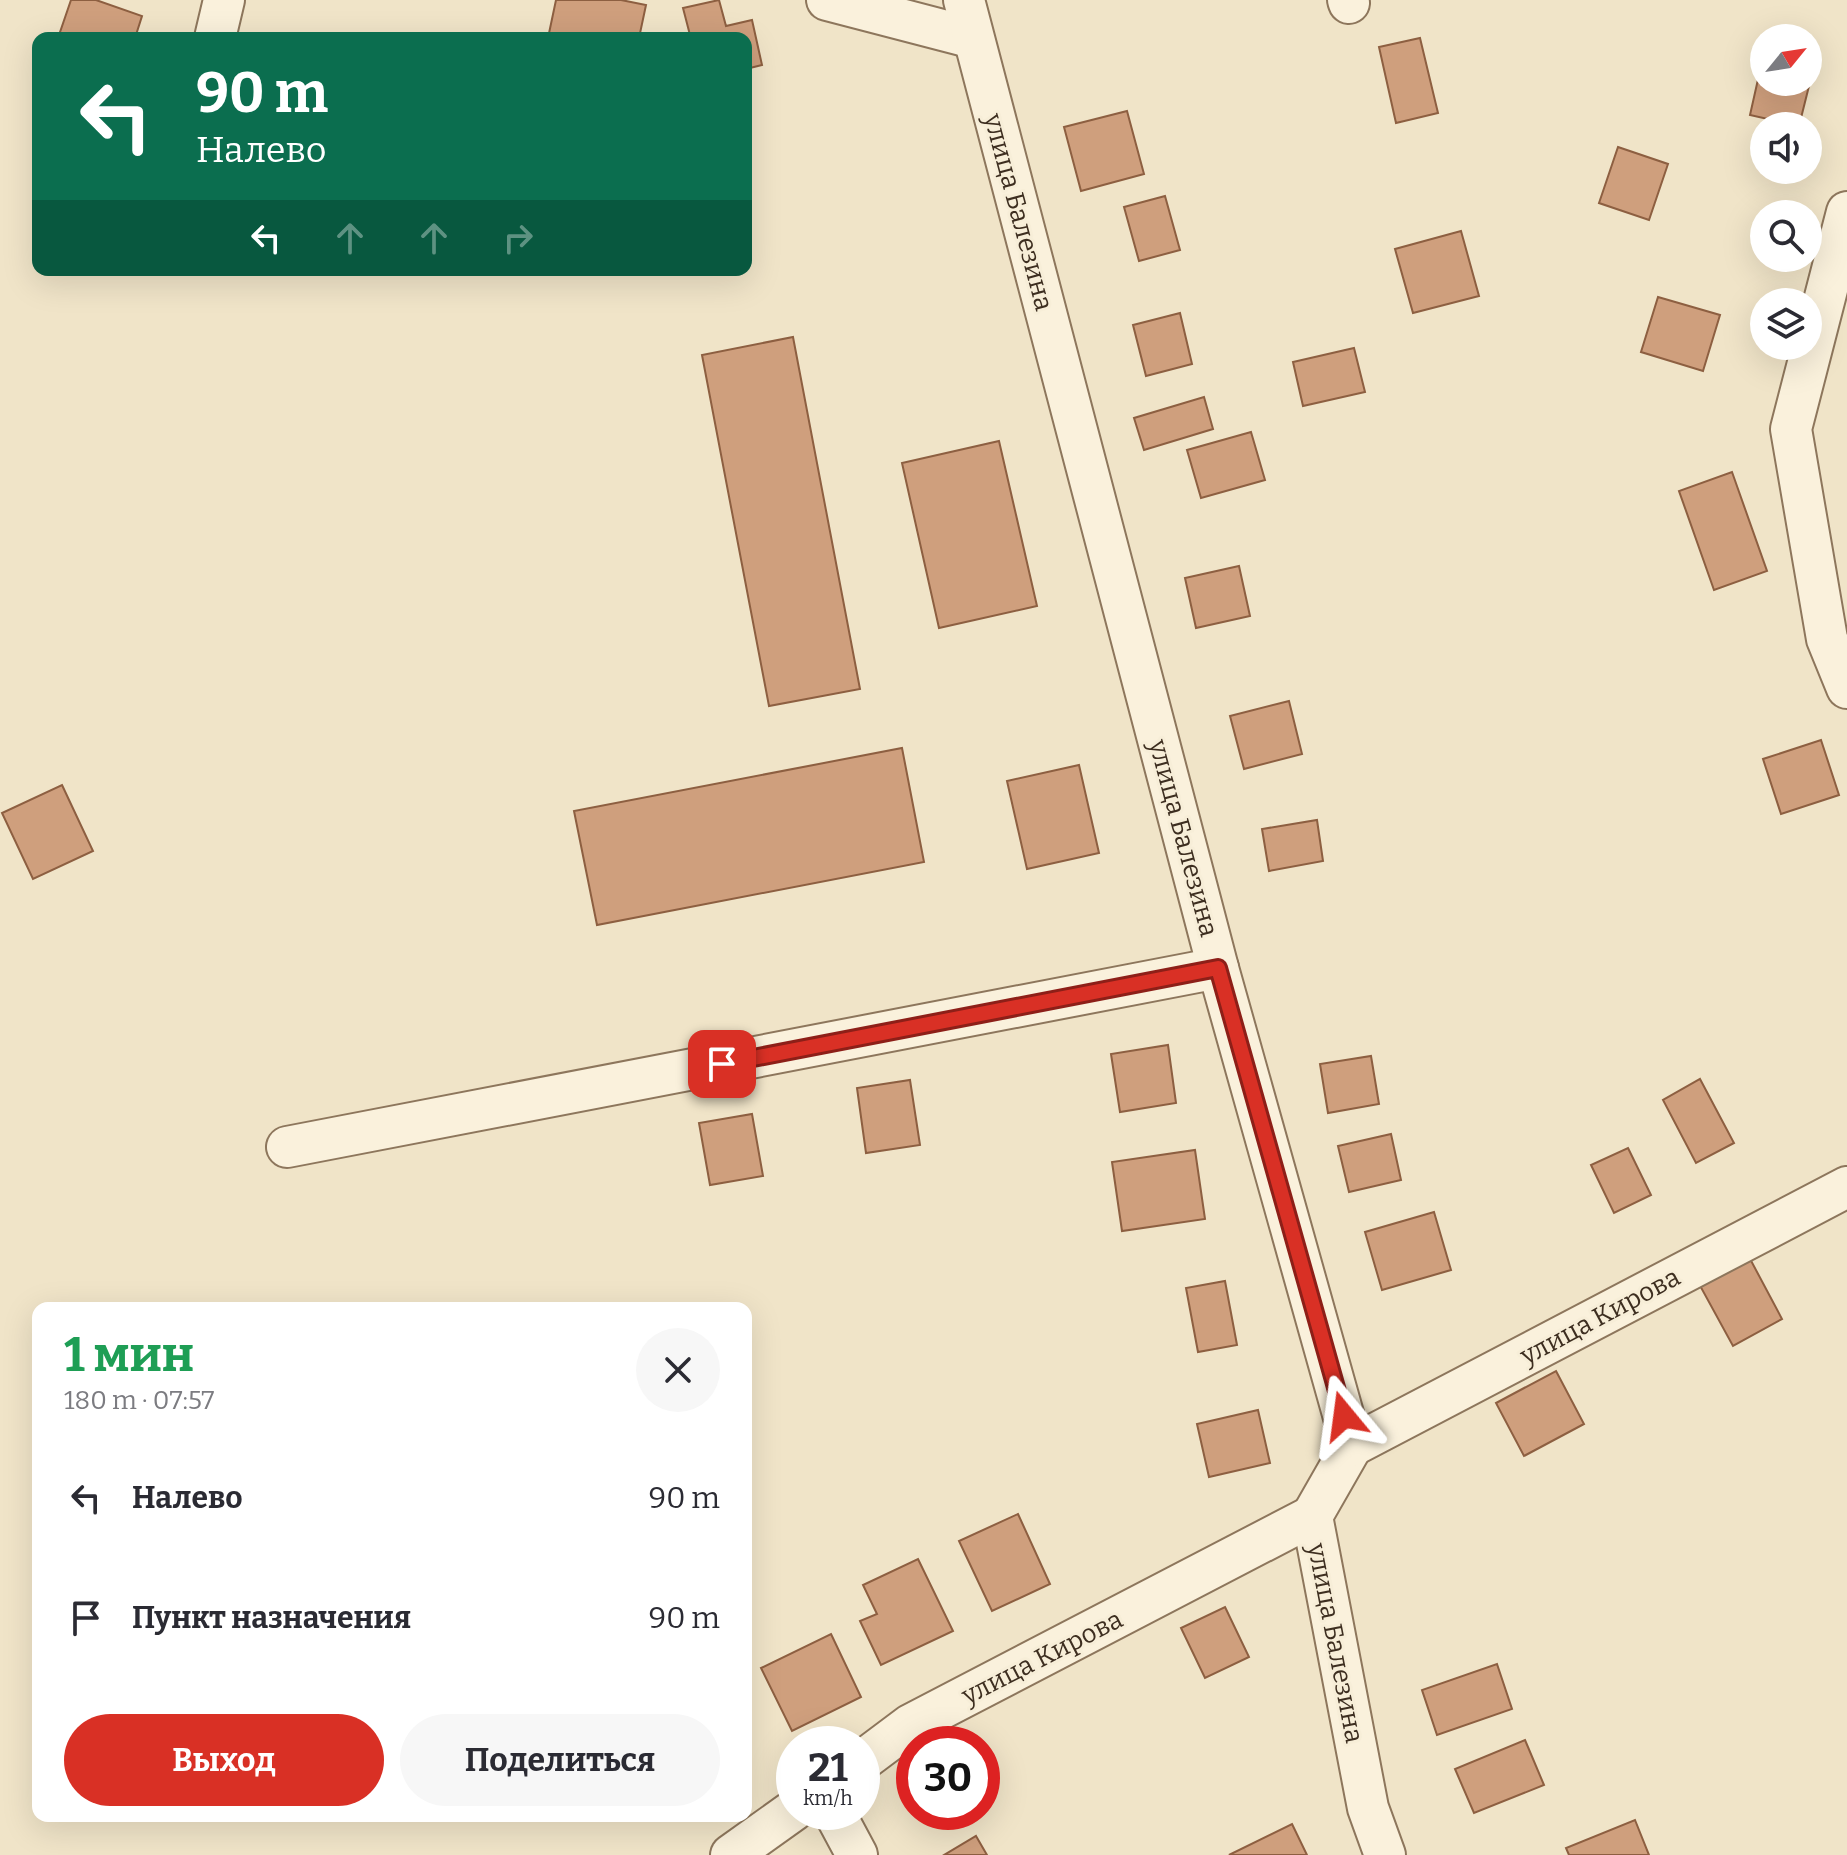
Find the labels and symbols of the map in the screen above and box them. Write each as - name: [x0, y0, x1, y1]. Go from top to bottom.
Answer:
- north arrow: [1750, 24, 1822, 96]
- street label: улица Балезина: [977, 109, 1060, 314]
- street label: улица Балезина: [1142, 735, 1225, 940]
- pin: [688, 1030, 756, 1098]
- street label: улица Кирова: [1514, 1261, 1685, 1372]
- position arrow: [1302, 1374, 1386, 1458]
- street label: улица Балезина: [1301, 1540, 1370, 1745]
- street label: улица Кирова: [956, 1604, 1128, 1712]
- speed limit sign: 30: [896, 1726, 1000, 1830]

